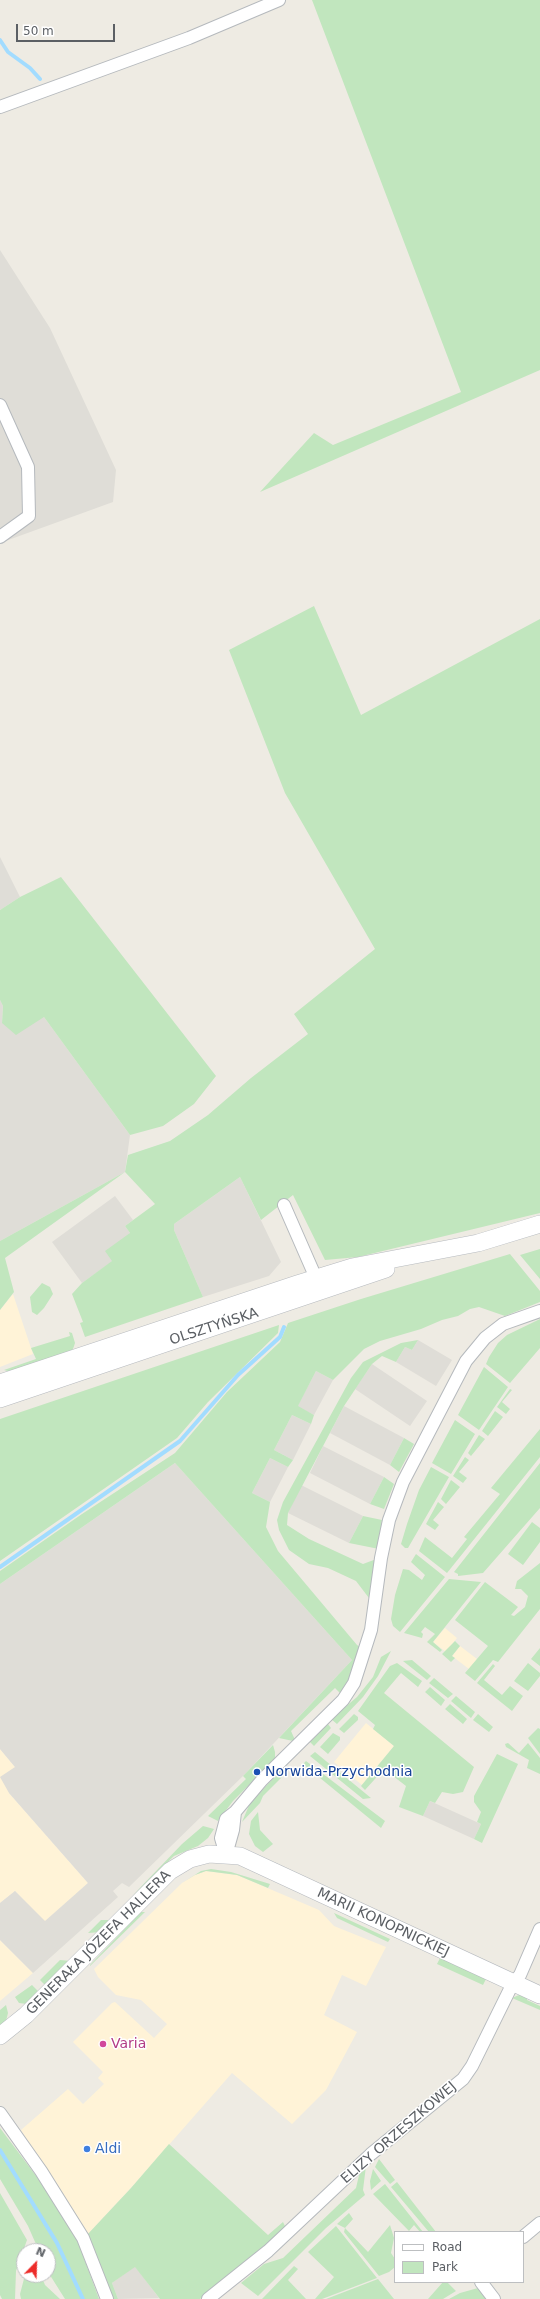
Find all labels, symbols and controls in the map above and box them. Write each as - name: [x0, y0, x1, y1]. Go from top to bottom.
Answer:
- scale bar: [18, 16, 117, 42]
- text: 50 m: [23, 24, 54, 38]
- street label: OLSZTYŃSKA: [168, 1305, 260, 1349]
- place label: Norwida-Przychodnia: [265, 1764, 413, 1780]
- marker: Norwida-Przychodnia: [252, 1767, 262, 1777]
- street label: GENERAŁA JÓZEFA HALLERA: [23, 1867, 175, 2019]
- street label: MARII KONOPNICKIEJ: [314, 1885, 452, 1961]
- place label: Varia: [111, 2036, 146, 2052]
- marker: Varia: [98, 2039, 108, 2049]
- street label: ELIZY ORZESZKOWEJ: [338, 2078, 460, 2188]
- place label: Aldi: [95, 2141, 121, 2157]
- marker: Aldi: [82, 2144, 92, 2154]
- legend: [394, 2231, 524, 2283]
- text: Road: [432, 2240, 462, 2254]
- north arrow: [16, 2243, 56, 2283]
- text: N: [34, 2245, 47, 2260]
- text: Park: [432, 2260, 458, 2274]

